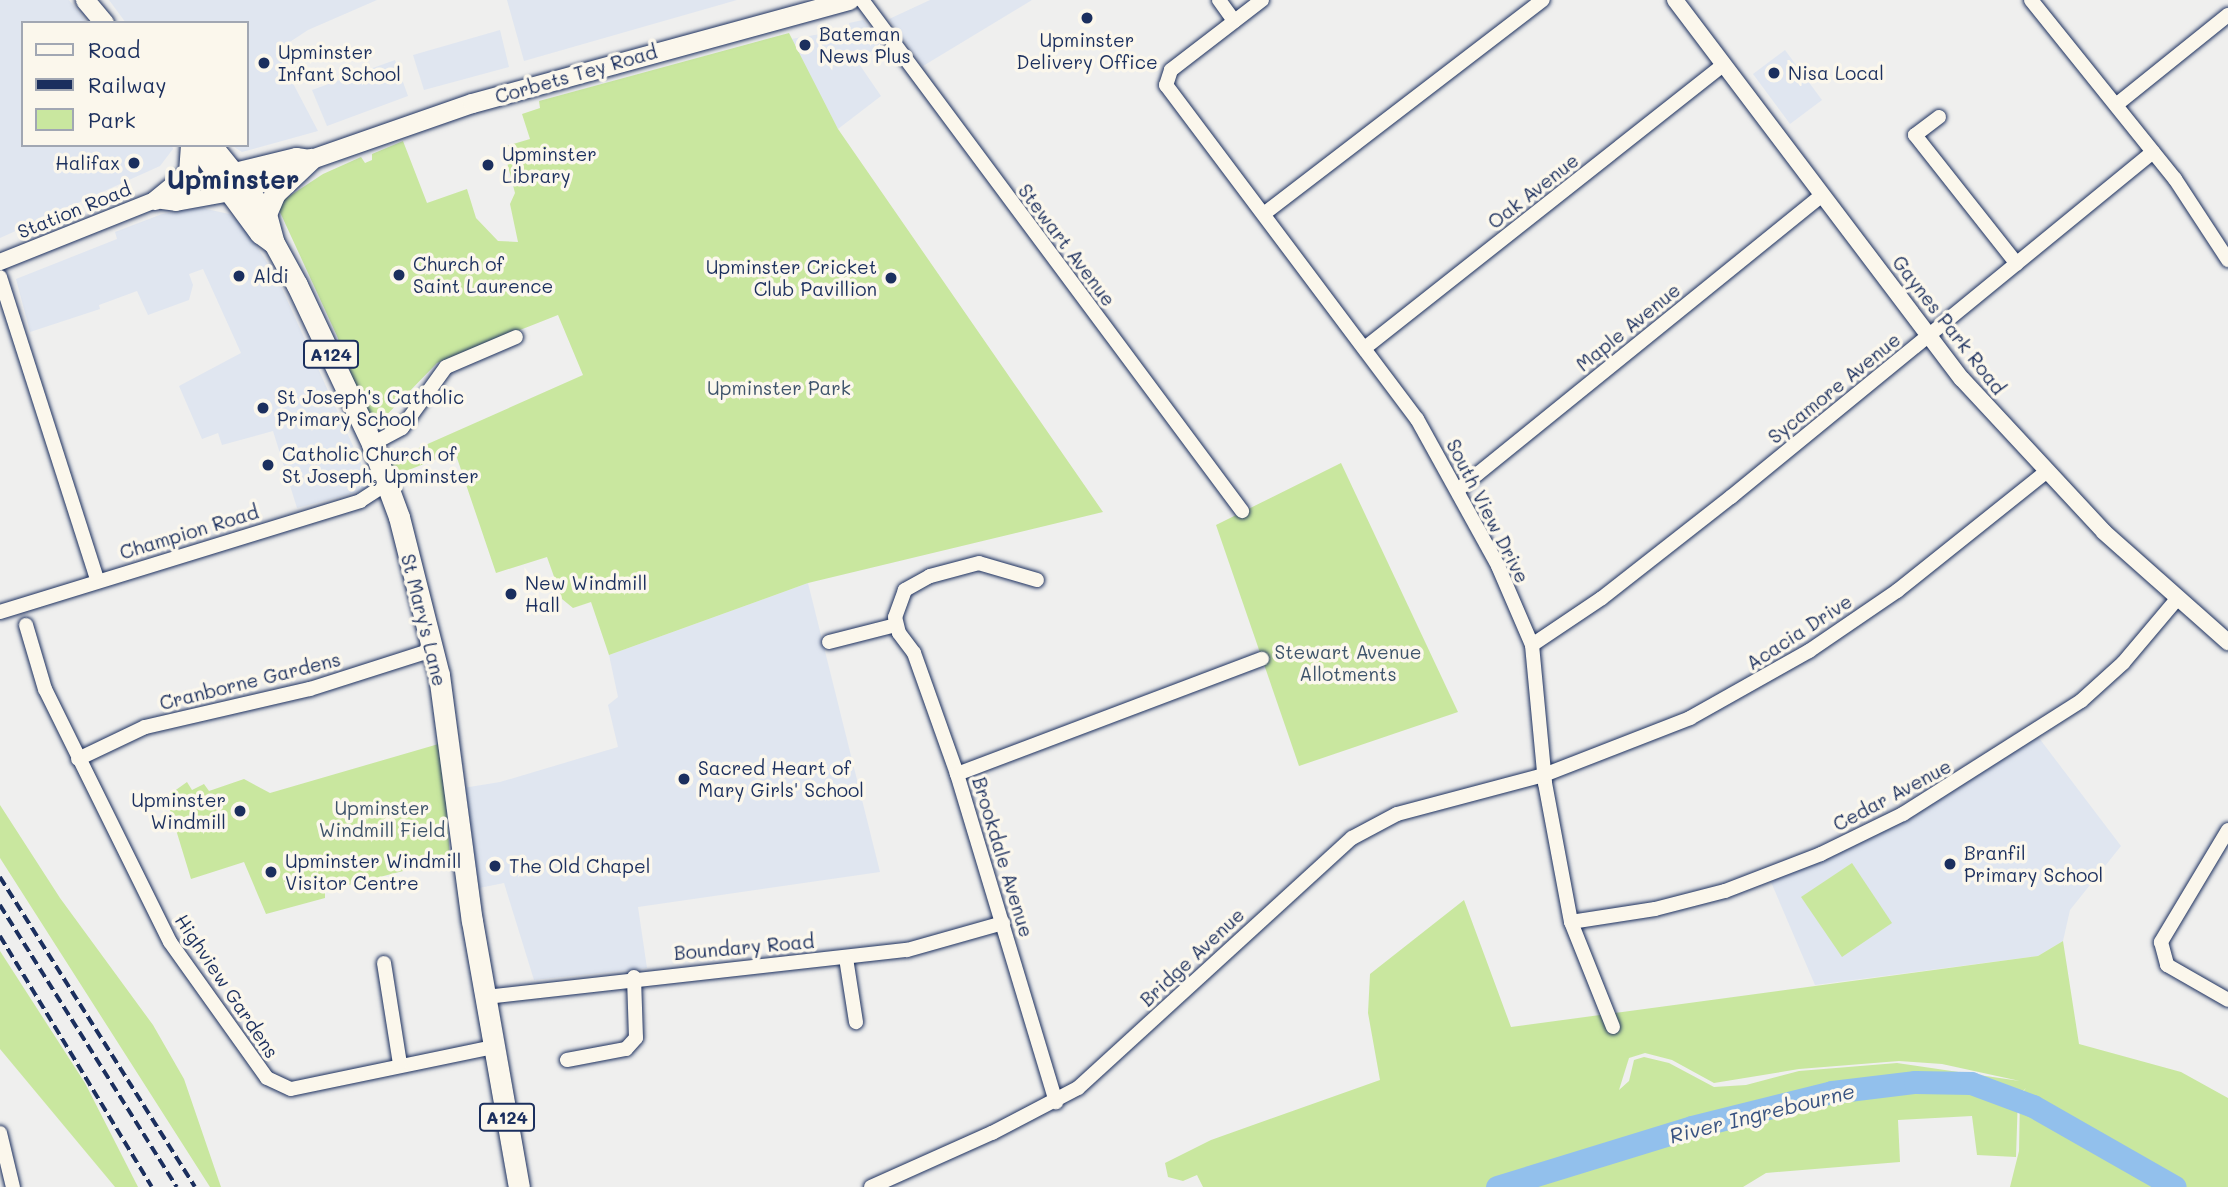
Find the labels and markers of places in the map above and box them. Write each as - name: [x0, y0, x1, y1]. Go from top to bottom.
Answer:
- marker: Upminster Delivery Office: [1079, 10, 1095, 26]
- place label: Bateman News Plus: [819, 23, 911, 67]
- place label: Upminster Delivery Office: [1016, 29, 1158, 73]
- marker: Bateman News Plus: [797, 37, 813, 53]
- place label: Upminster Infant School: [278, 41, 401, 85]
- marker: Upminster Infant School: [256, 55, 272, 71]
- place label: Nisa Local: [1788, 62, 1884, 84]
- marker: Nisa Local: [1766, 65, 1782, 81]
- place label: Upminster Library: [502, 143, 597, 187]
- place label: Halifax: [55, 152, 120, 174]
- marker: Halifax: [126, 155, 142, 171]
- marker: Upminster Library: [480, 157, 496, 173]
- place label: Church of Saint Laurence: [413, 253, 553, 297]
- place label: Upminster Cricket Club Pavillion: [706, 256, 877, 300]
- place label: Aldi: [253, 265, 289, 287]
- marker: Church of Saint Laurence: [391, 267, 407, 283]
- marker: Aldi: [231, 268, 247, 284]
- marker: Upminster Cricket Club Pavillion: [883, 270, 899, 286]
- place label: St Joseph's Catholic Primary School: [277, 386, 464, 430]
- marker: St Joseph's Catholic Primary School: [255, 400, 271, 416]
- place label: Catholic Church of St Joseph, Upminster: [282, 443, 479, 487]
- marker: Catholic Church of St Joseph, Upminster: [260, 457, 276, 473]
- place label: New Windmill Hall: [525, 572, 647, 616]
- marker: New Windmill Hall: [503, 586, 519, 602]
- place label: Sacred Heart of Mary Girls' School: [698, 757, 864, 801]
- marker: Sacred Heart of Mary Girls' School: [676, 771, 692, 787]
- place label: Upminster Windmill: [131, 789, 226, 833]
- marker: Upminster Windmill: [232, 803, 248, 819]
- place label: Branfil Primary School: [1964, 842, 2103, 886]
- place label: Upminster Windmill Visitor Centre: [285, 850, 461, 894]
- place label: The Old Chapel: [509, 855, 650, 877]
- marker: Branfil Primary School: [1942, 856, 1958, 872]
- marker: The Old Chapel: [487, 858, 503, 874]
- marker: Upminster Windmill Visitor Centre: [263, 864, 279, 880]

